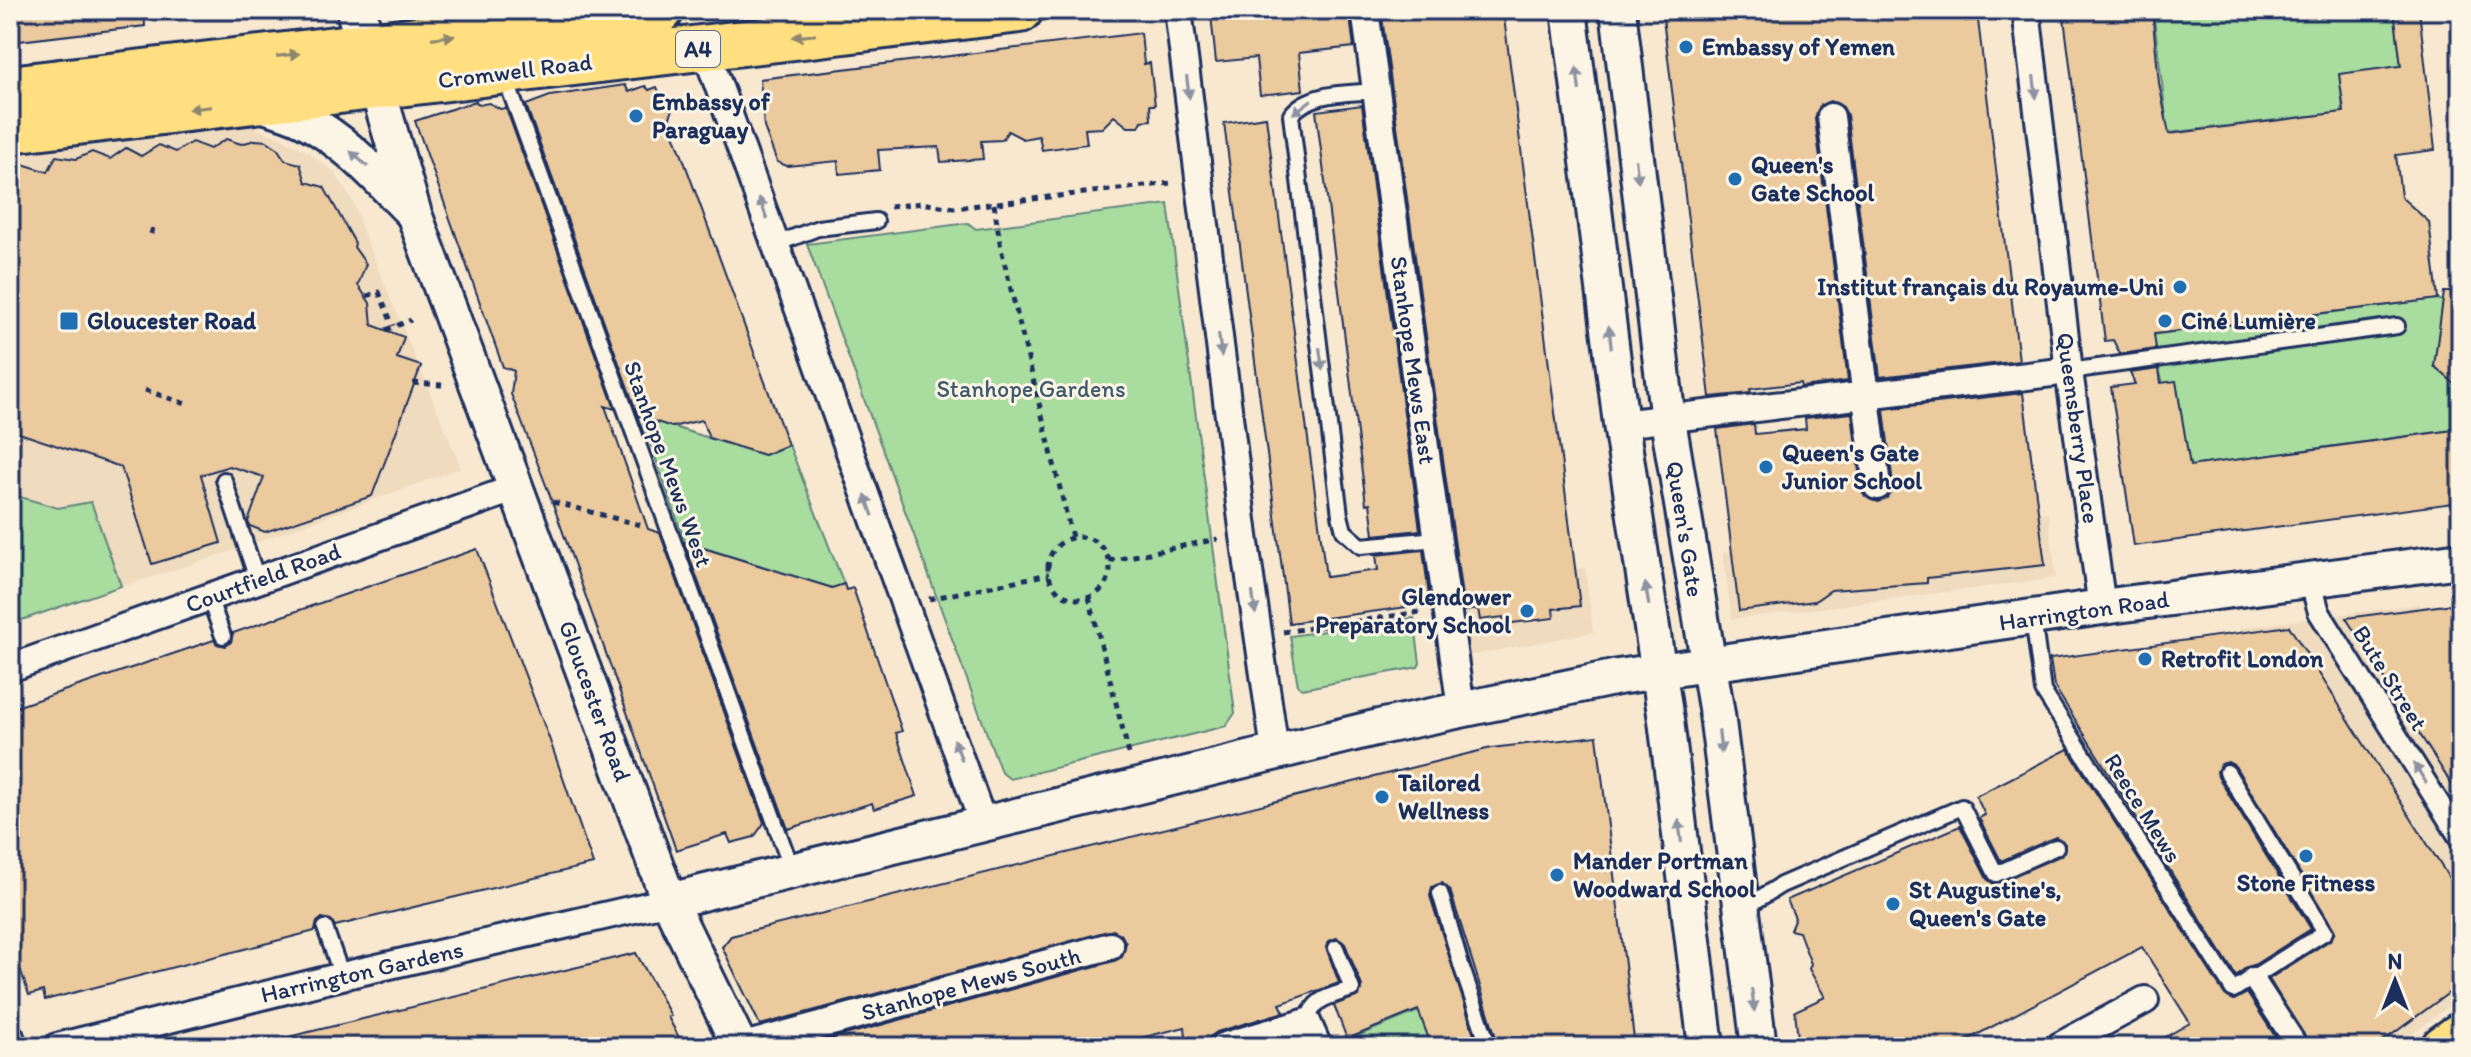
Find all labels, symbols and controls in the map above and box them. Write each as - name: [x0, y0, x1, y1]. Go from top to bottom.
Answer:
- one-way arrow: [431, 30, 456, 43]
- one-way arrow: [791, 30, 816, 43]
- road number: A4: [676, 31, 720, 67]
- place label: Embassy of Yemen: [1702, 32, 1895, 62]
- marker: Embassy of Yemen: [1677, 38, 1695, 56]
- street label: Cromwell Road: [436, 47, 594, 94]
- one-way arrow: [276, 49, 301, 62]
- one-way arrow: [1571, 66, 1584, 91]
- one-way arrow: [1182, 75, 1195, 100]
- one-way arrow: [2029, 75, 2042, 100]
- place label: Embassy of Paraguay: [652, 87, 771, 145]
- one-way arrow: [1292, 98, 1312, 114]
- one-way arrow: [187, 102, 212, 115]
- marker: Embassy of Paraguay: [627, 107, 645, 125]
- place label: Queen's Gate School: [1751, 150, 1874, 207]
- one-way arrow: [349, 151, 369, 168]
- one-way arrow: [1631, 159, 1644, 184]
- marker: Queen's Gate School: [1726, 170, 1744, 188]
- one-way arrow: [756, 196, 768, 220]
- street label: Stanhope Mews East: [1385, 254, 1442, 466]
- place label: Institut français du Royaume-Uni: [1817, 272, 2164, 302]
- marker: Institut français du Royaume-Uni: [2171, 278, 2189, 296]
- place label: Gloucester Road: [87, 306, 257, 335]
- place label: Ciné Lumière: [2181, 306, 2316, 335]
- marker: Gloucester Road: [58, 310, 80, 332]
- marker: Ciné Lumière: [2156, 312, 2174, 330]
- one-way arrow: [1603, 324, 1616, 349]
- street label: Queensberry Place: [2051, 331, 2106, 525]
- one-way arrow: [1214, 333, 1227, 358]
- one-way arrow: [1314, 347, 1327, 372]
- street label: Stanhope Mews West: [618, 357, 719, 571]
- park label: Stanhope Gardens: [936, 374, 1126, 403]
- place label: Queen's Gate Junior School: [1781, 438, 1922, 495]
- marker: Queen's Gate Junior School: [1757, 458, 1775, 476]
- street label: Queen's Gate: [1660, 459, 1711, 599]
- one-way arrow: [863, 493, 875, 517]
- street label: Courtfield Road: [181, 536, 344, 619]
- one-way arrow: [1640, 581, 1653, 606]
- place label: Glendower Preparatory School: [1315, 582, 1512, 640]
- street label: Harrington Road: [1997, 584, 2171, 637]
- one-way arrow: [1248, 591, 1261, 616]
- marker: Glendower Preparatory School: [1518, 602, 1536, 620]
- street label: Gloucester Road: [553, 616, 638, 785]
- street label: Bute Street: [2347, 620, 2434, 736]
- place label: Retrofit London: [2161, 644, 2324, 673]
- marker: Retrofit London: [2136, 650, 2154, 668]
- one-way arrow: [1714, 730, 1727, 755]
- one-way arrow: [951, 738, 963, 762]
- street label: Reece Mews: [2098, 748, 2188, 868]
- one-way arrow: [2413, 762, 2427, 784]
- place label: Tailored Wellness: [1397, 768, 1489, 825]
- marker: Tailored Wellness: [1373, 788, 1391, 806]
- one-way arrow: [1673, 818, 1686, 843]
- place label: Mander Portman Woodward School: [1573, 846, 1756, 903]
- marker: Stone Fitness: [2297, 847, 2315, 865]
- marker: Mander Portman Woodward School: [1548, 866, 1566, 884]
- place label: Stone Fitness: [2237, 868, 2375, 897]
- place label: St Augustine's, Queen's Gate: [1909, 875, 2062, 932]
- marker: St Augustine's, Queen's Gate: [1884, 895, 1902, 913]
- street label: Harrington Gardens: [258, 934, 466, 1009]
- street label: Stanhope Mews South: [858, 940, 1084, 1027]
- north arrow: [2355, 941, 2435, 1021]
- text: N: [2388, 948, 2402, 975]
- one-way arrow: [1746, 988, 1759, 1013]

